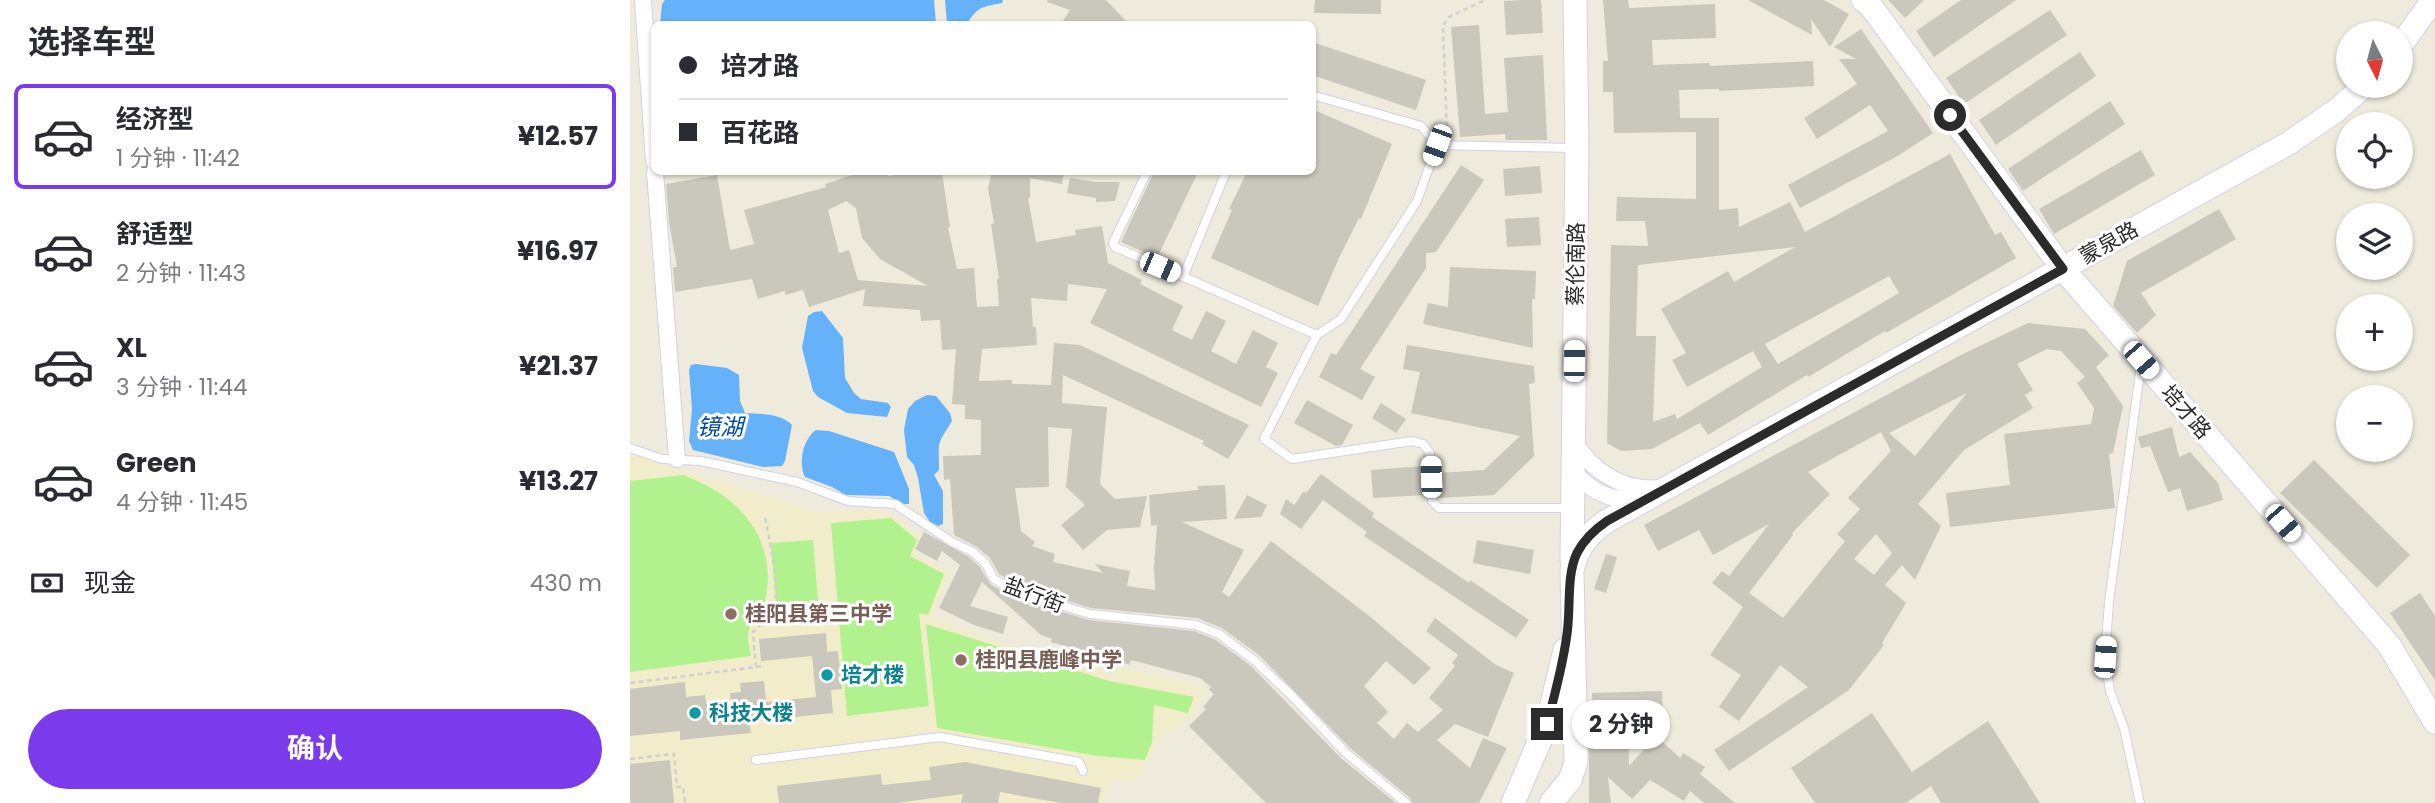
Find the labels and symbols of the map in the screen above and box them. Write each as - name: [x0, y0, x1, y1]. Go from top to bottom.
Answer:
- north arrow: [2336, 21, 2413, 98]
- route start: [1934, 99, 1966, 131]
- car: [1420, 122, 1455, 168]
- street label: 蒙泉路: [2074, 215, 2143, 271]
- street label: 蔡伦南路: [1560, 222, 1591, 306]
- car: [1137, 249, 1184, 285]
- car: [2120, 337, 2163, 383]
- car: [1564, 340, 1585, 382]
- street label: 培才路: [2155, 378, 2218, 445]
- water label: 镜湖: [697, 411, 746, 443]
- car: [1420, 456, 1443, 498]
- car: [2262, 500, 2305, 546]
- street label: 盐行街: [1000, 570, 1069, 619]
- place label: 桂阳县第三中学: [745, 599, 892, 628]
- marker: 桂阳县第三中学: [723, 606, 739, 622]
- car: [2094, 635, 2117, 679]
- place label: 桂阳县鹿峰中学: [975, 645, 1122, 674]
- marker: 桂阳县鹿峰中学: [953, 652, 969, 668]
- place label: 培才楼: [841, 660, 904, 689]
- marker: 培才楼: [819, 667, 835, 683]
- place label: 科技大楼: [709, 698, 793, 727]
- callout: 2 分钟: [1572, 700, 1670, 748]
- marker: 科技大楼: [687, 705, 703, 721]
- route end: [1531, 708, 1563, 740]

